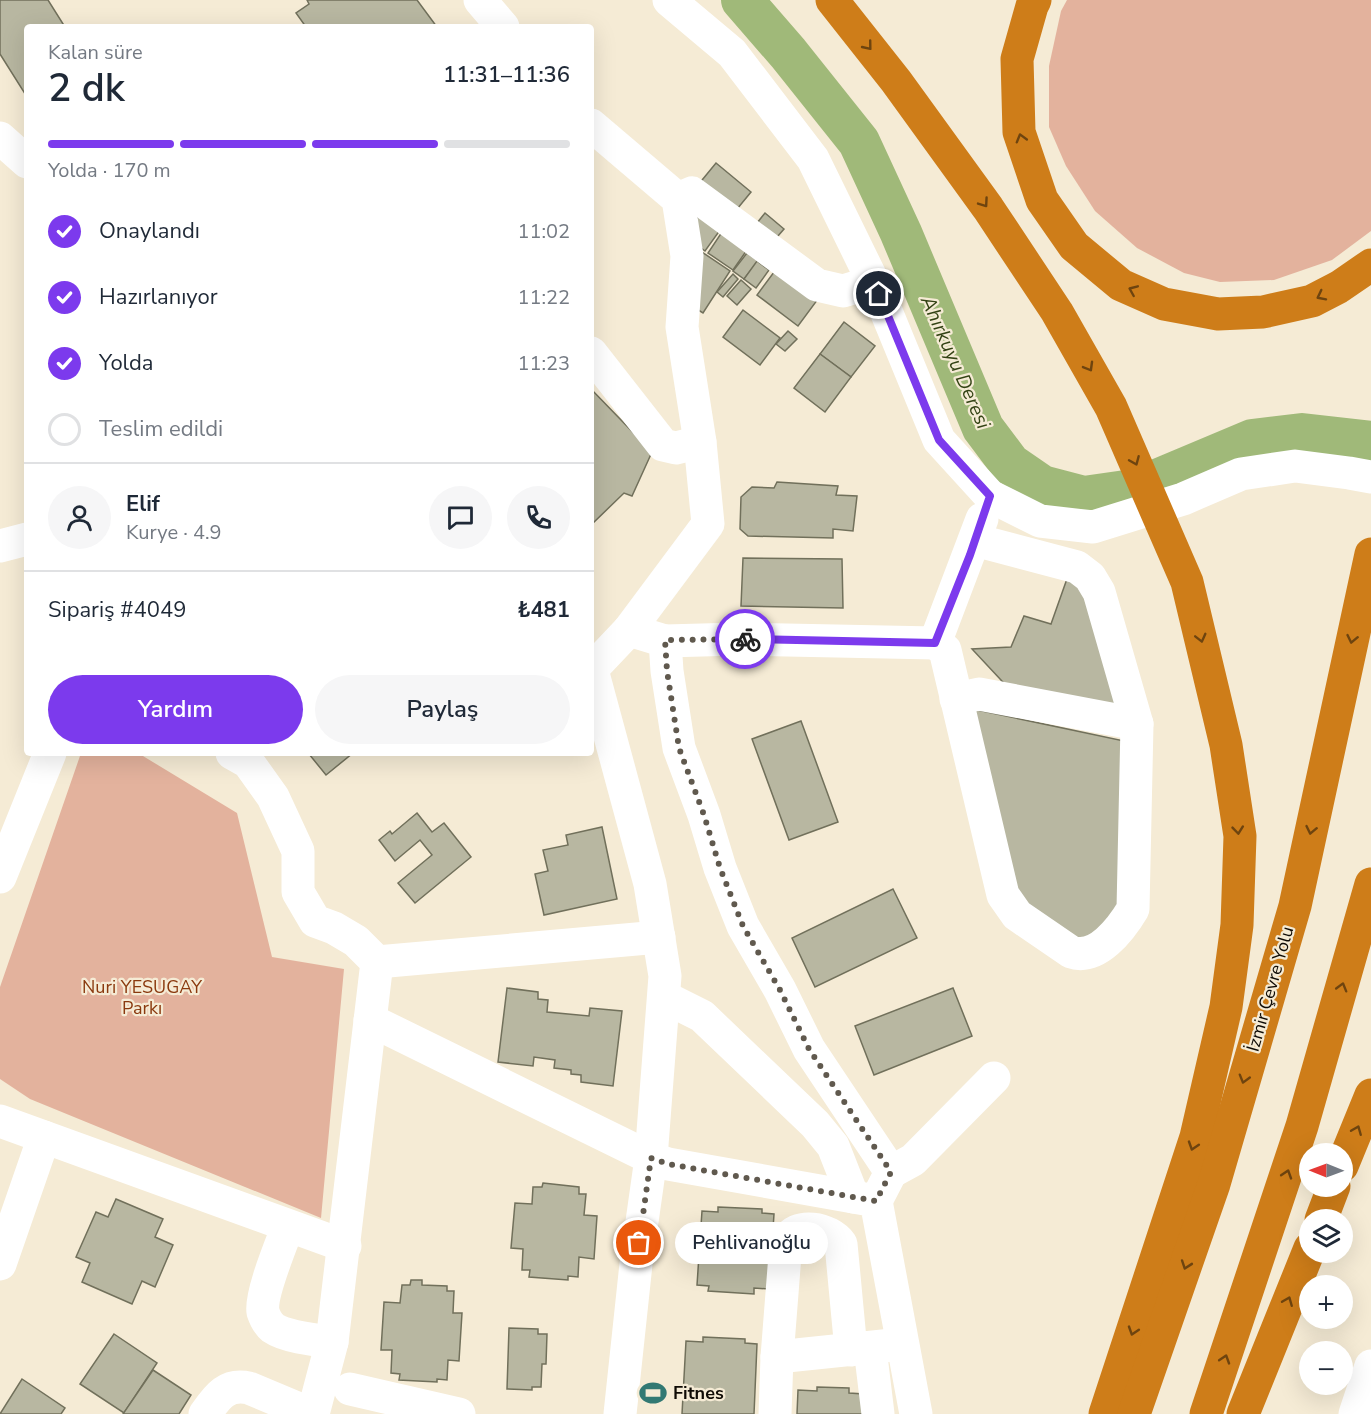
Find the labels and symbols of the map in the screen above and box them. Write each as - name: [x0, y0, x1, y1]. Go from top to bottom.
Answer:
- one-way arrow: [861, 39, 872, 50]
- one-way arrow: [1016, 133, 1029, 143]
- one-way arrow: [977, 196, 988, 207]
- pin: [853, 268, 904, 319]
- one-way arrow: [1128, 285, 1139, 297]
- one-way arrow: [1317, 288, 1328, 300]
- water label: Ahırkuyu Deresi: [914, 290, 997, 433]
- one-way arrow: [1081, 361, 1093, 371]
- one-way arrow: [1127, 454, 1139, 465]
- courier: [715, 609, 775, 669]
- one-way arrow: [1193, 633, 1206, 643]
- one-way arrow: [1346, 634, 1359, 644]
- one-way arrow: [1231, 825, 1244, 834]
- one-way arrow: [1305, 825, 1318, 835]
- street label: İzmir Çevre Yolu: [1241, 924, 1299, 1054]
- park label: Nuri YESUGAY Parkı: [82, 975, 202, 1020]
- one-way arrow: [1335, 982, 1347, 993]
- one-way arrow: [1239, 1073, 1251, 1084]
- one-way arrow: [1350, 1126, 1362, 1137]
- one-way arrow: [1188, 1140, 1200, 1151]
- north arrow: [1299, 1143, 1353, 1197]
- one-way arrow: [1279, 1169, 1292, 1179]
- pin: [613, 1217, 664, 1268]
- callout: Pehlivanoğlu: [675, 1222, 828, 1264]
- one-way arrow: [1180, 1259, 1193, 1270]
- one-way arrow: [1281, 1296, 1293, 1307]
- one-way arrow: [1128, 1325, 1140, 1336]
- one-way arrow: [1218, 1354, 1230, 1364]
- sports icon: Fitnes: [638, 1378, 668, 1408]
- place label: Fitnes: [673, 1381, 724, 1405]

